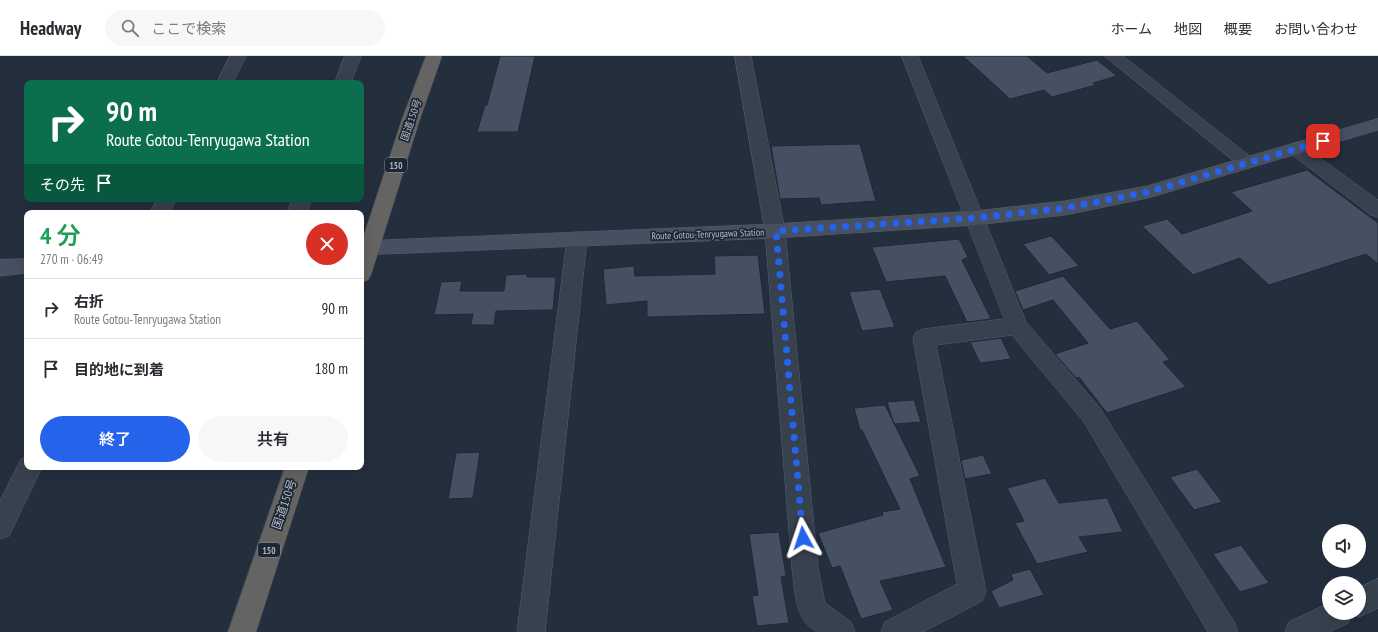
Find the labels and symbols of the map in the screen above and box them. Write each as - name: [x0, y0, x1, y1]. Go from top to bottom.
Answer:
- street label: 国道150号: [398, 97, 424, 143]
- pin: [1306, 124, 1340, 158]
- road number: 150: [385, 158, 407, 172]
- street label: Route Gotou-Tenryugawa Station: [651, 226, 765, 242]
- street label: 国道150号: [268, 477, 300, 531]
- position arrow: [782, 517, 824, 559]
- road number: 150: [258, 543, 280, 557]

